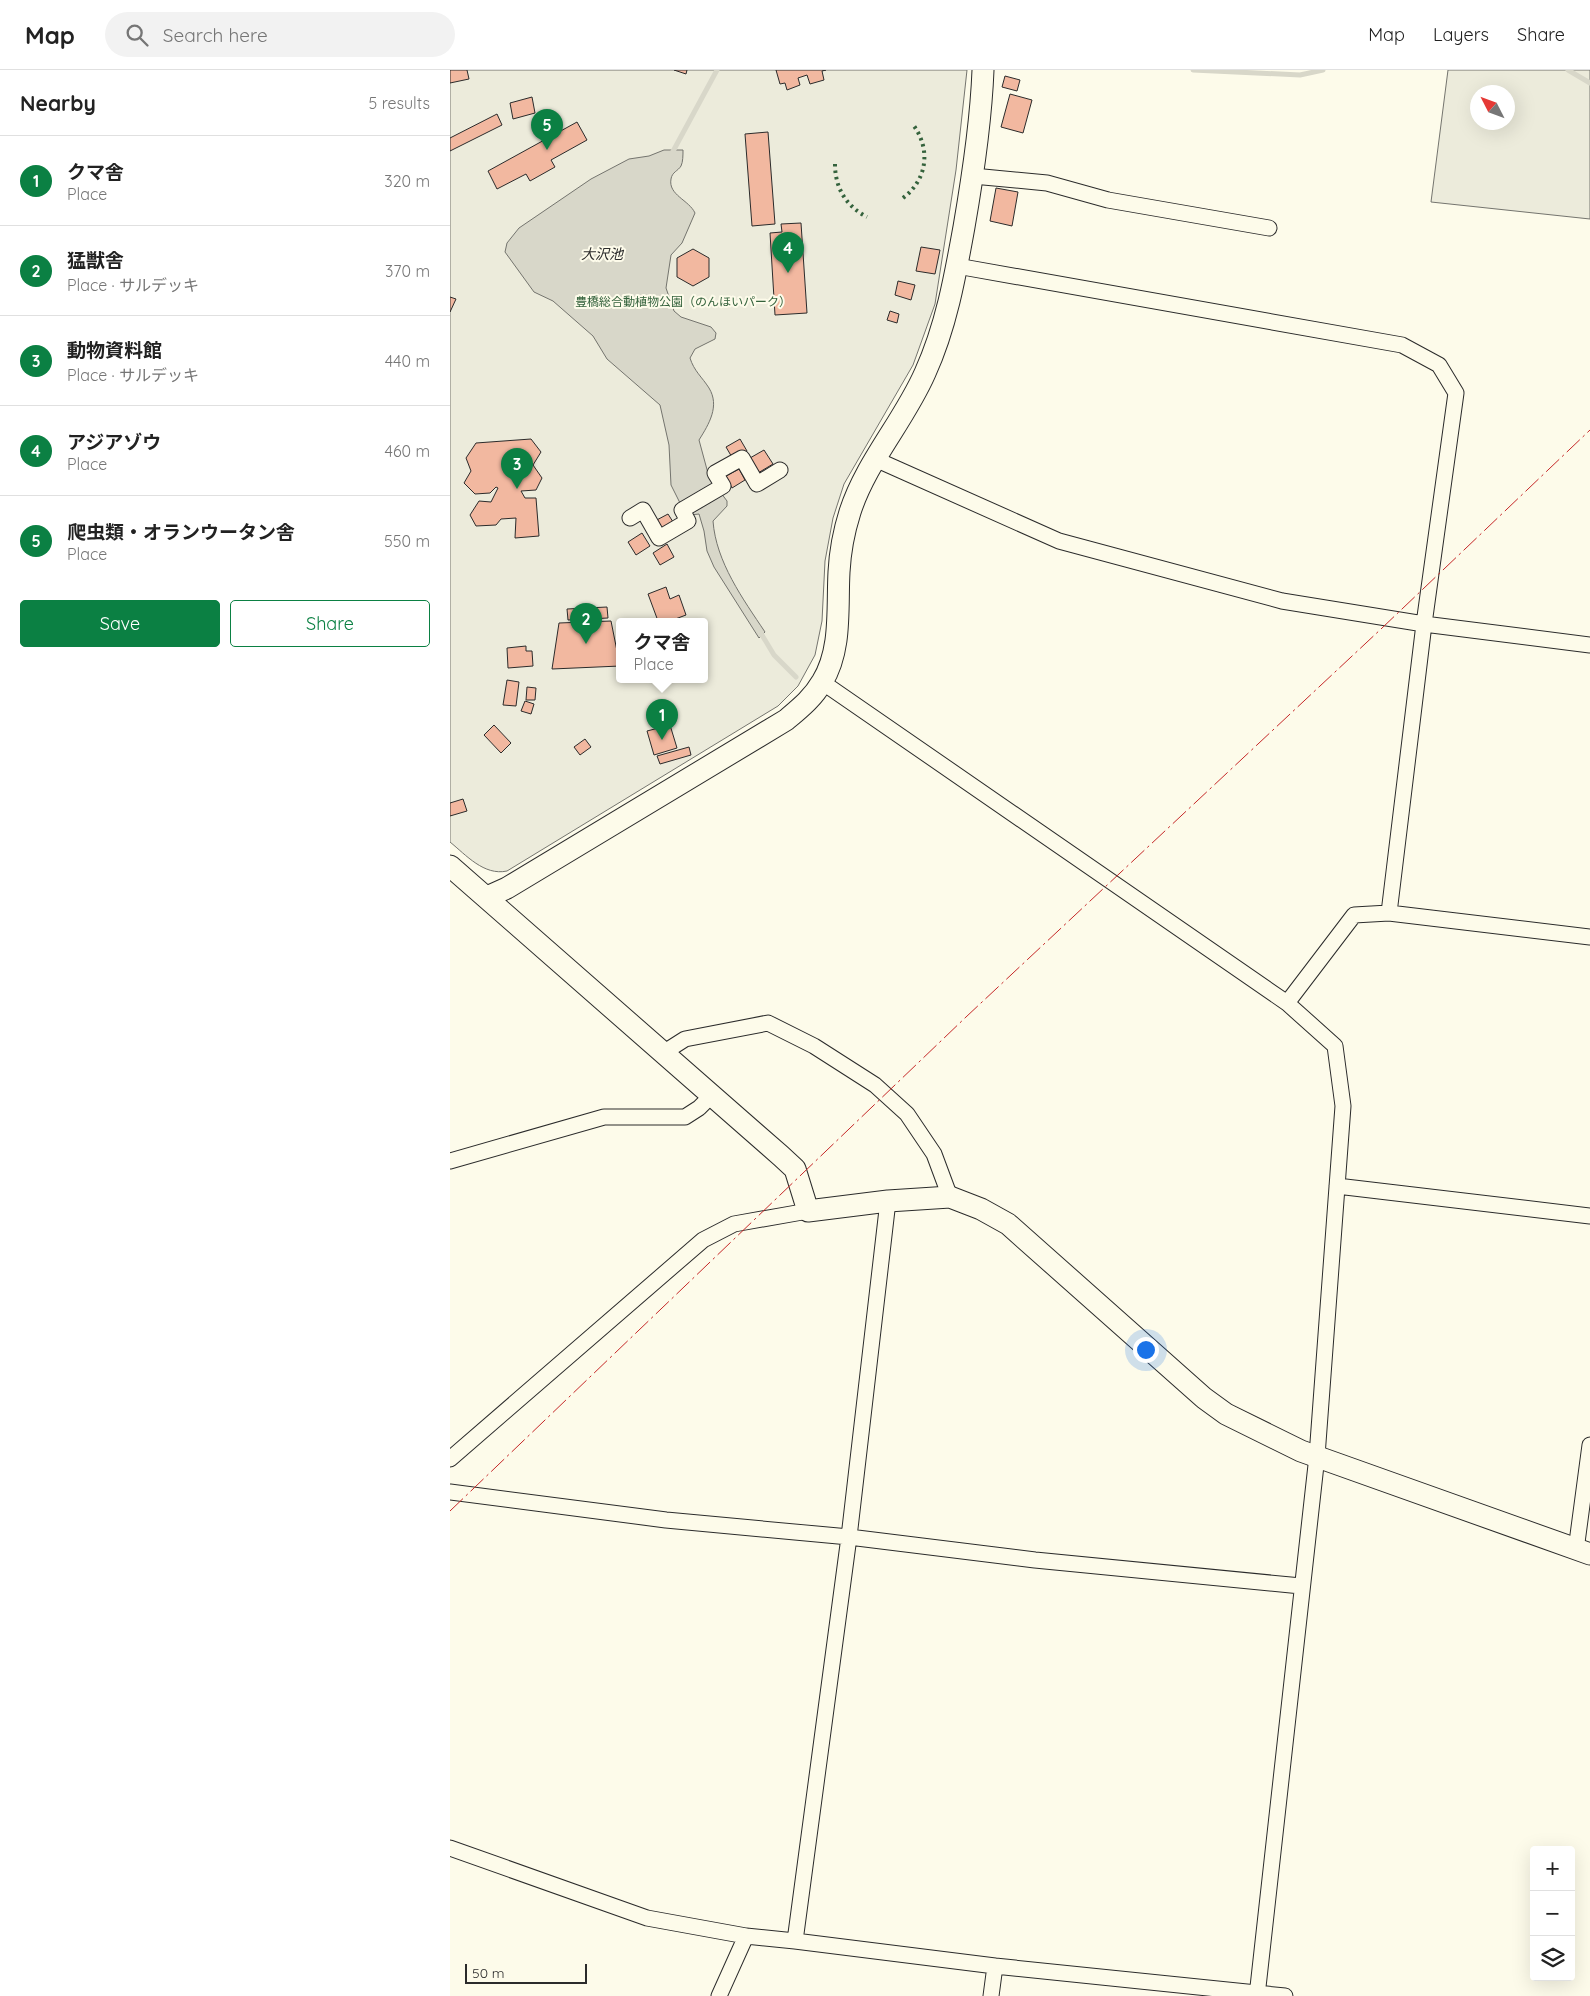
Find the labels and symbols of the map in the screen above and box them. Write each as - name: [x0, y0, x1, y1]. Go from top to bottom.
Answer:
- north arrow: [1470, 85, 1515, 130]
- pin: 5: [531, 109, 563, 150]
- pin: 4: [772, 232, 804, 273]
- water label: 大沢池: [581, 245, 625, 263]
- park label: 豊橋総合動植物公園（のんほいパーク）: [575, 294, 791, 309]
- pin: 3: [501, 448, 533, 489]
- pin: 2: [570, 603, 602, 644]
- pin: 1: [646, 699, 678, 740]
- your location: [1133, 1337, 1159, 1363]
- scale bar: [465, 1961, 588, 1984]

